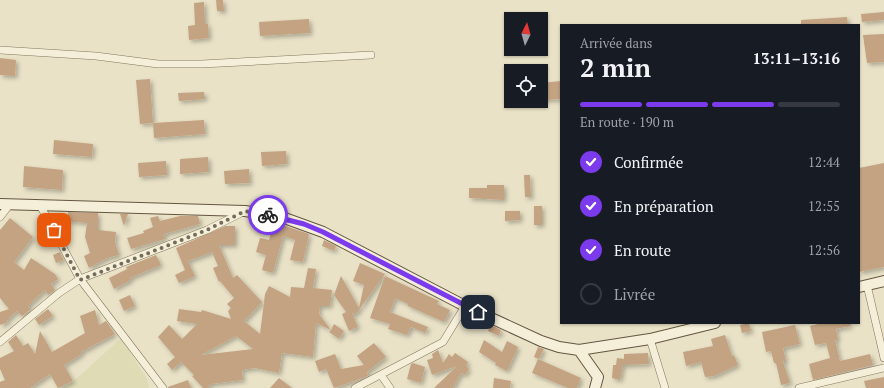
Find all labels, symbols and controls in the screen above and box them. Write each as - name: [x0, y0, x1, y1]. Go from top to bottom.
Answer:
- north arrow: [504, 12, 548, 56]
- map controls: [504, 12, 548, 108]
- text: Arrivée dans: [580, 34, 653, 52]
- text: 13:11–13:16: [753, 48, 840, 68]
- text: 2 min: [580, 50, 651, 84]
- button: locate: [504, 64, 548, 108]
- text: En route · 190 m: [580, 113, 674, 131]
- icon: check: [580, 151, 602, 173]
- text: Confirmée: [614, 152, 683, 172]
- text: 12:44: [808, 153, 840, 171]
- courier: [248, 195, 288, 235]
- icon: check: [580, 195, 602, 217]
- text: En préparation: [614, 196, 714, 216]
- text: 12:55: [808, 197, 840, 215]
- icon: bike: [257, 204, 279, 226]
- pin: [37, 213, 71, 247]
- icon: bag: [43, 219, 65, 241]
- icon: check: [580, 239, 602, 261]
- text: En route: [614, 240, 671, 260]
- text: 12:56: [808, 241, 840, 259]
- text: Livrée: [614, 284, 655, 304]
- pin: [461, 295, 495, 329]
- icon: home: [467, 301, 489, 323]

